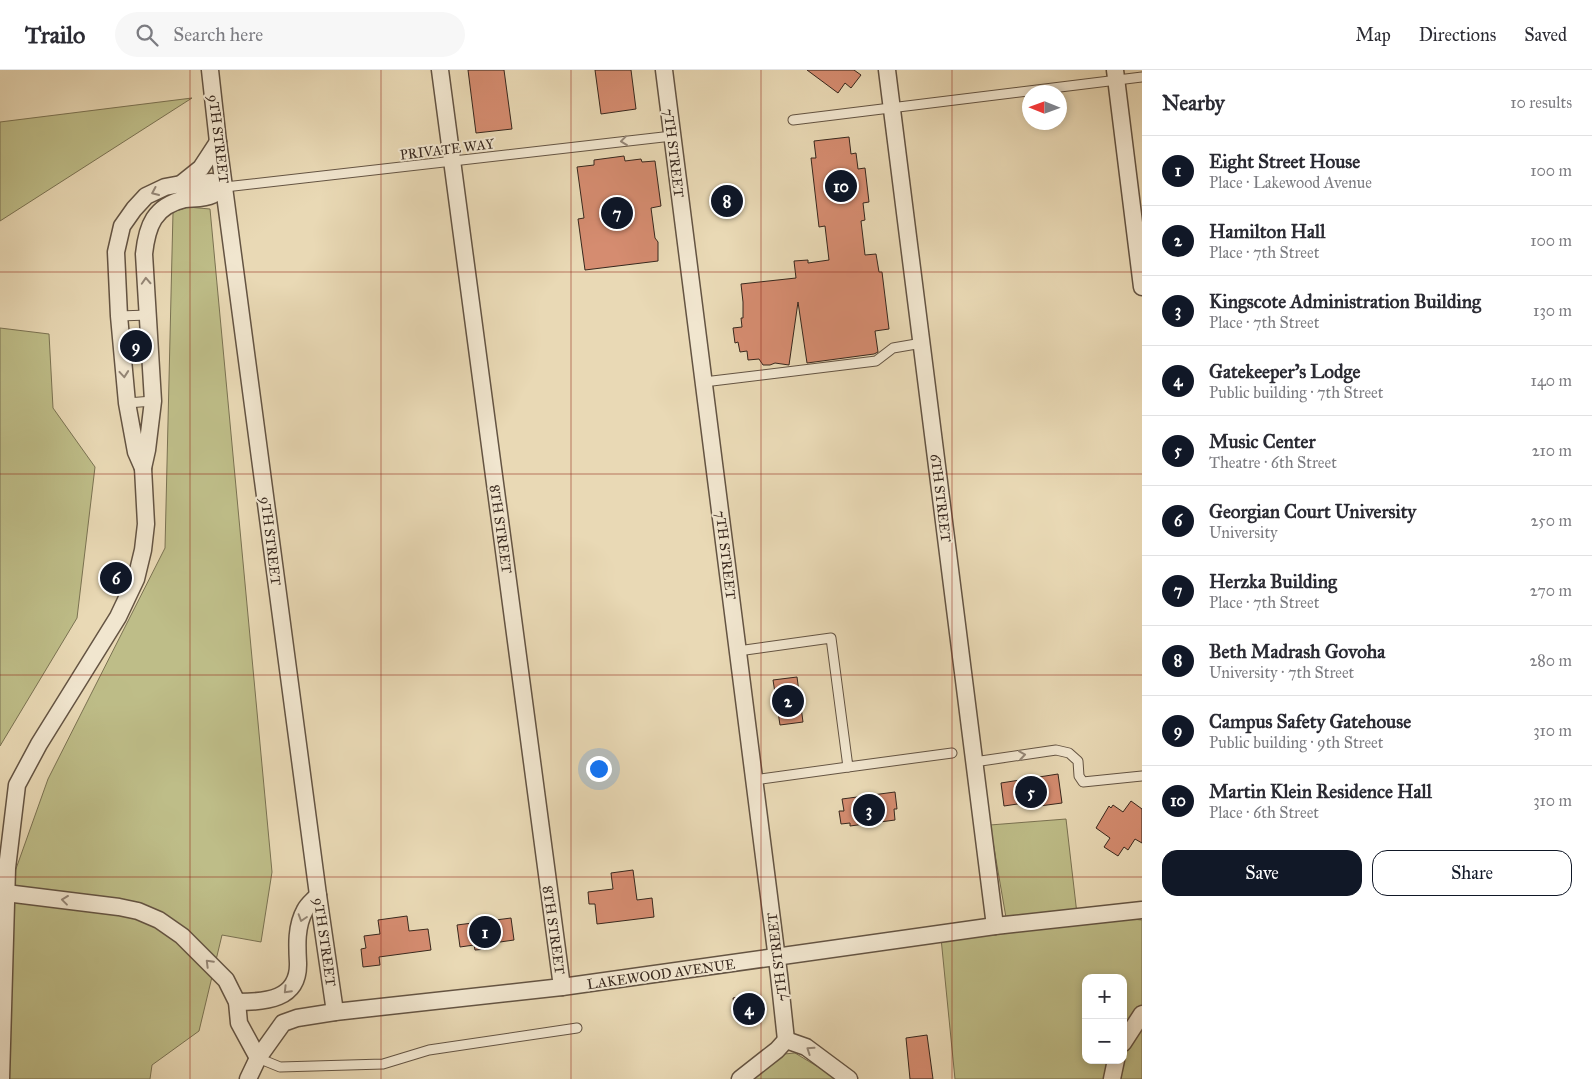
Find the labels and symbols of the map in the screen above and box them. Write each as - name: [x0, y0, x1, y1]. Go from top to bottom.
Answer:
- north arrow: [1022, 85, 1067, 130]
- street label: 9TH STREET: [205, 94, 232, 185]
- street label: 7TH STREET: [660, 108, 687, 199]
- street label: PRIVATE WAY: [399, 135, 496, 164]
- one-way arrow: [619, 135, 627, 146]
- pin: 10: [825, 167, 857, 205]
- pin: 8: [711, 182, 743, 220]
- one-way arrow: [151, 185, 160, 196]
- pin: 7: [601, 194, 633, 232]
- one-way arrow: [140, 277, 151, 285]
- pin: 9: [120, 327, 152, 365]
- one-way arrow: [118, 370, 129, 378]
- street label: 6TH STREET: [927, 453, 954, 544]
- street label: 8TH STREET: [486, 484, 515, 575]
- street label: 9TH STREET: [257, 496, 284, 587]
- street label: 7TH STREET: [712, 510, 739, 601]
- pin: 6: [100, 559, 132, 597]
- pin: 2: [772, 682, 804, 720]
- one-way arrow: [1019, 750, 1027, 761]
- your location: [586, 756, 612, 782]
- pin: 5: [1015, 773, 1047, 811]
- pin: 3: [853, 791, 885, 829]
- street label: 8TH STREET: [539, 885, 568, 976]
- one-way arrow: [61, 895, 69, 906]
- street label: 9TH STREET: [310, 897, 339, 988]
- street label: 7TH STREET: [764, 911, 791, 1002]
- one-way arrow: [298, 913, 308, 921]
- pin: 1: [469, 913, 501, 951]
- street label: LAKEWOOD AVENUE: [586, 956, 736, 993]
- one-way arrow: [206, 959, 215, 968]
- one-way arrow: [284, 984, 293, 993]
- pin: 4: [733, 990, 765, 1028]
- one-way arrow: [806, 1047, 815, 1056]

